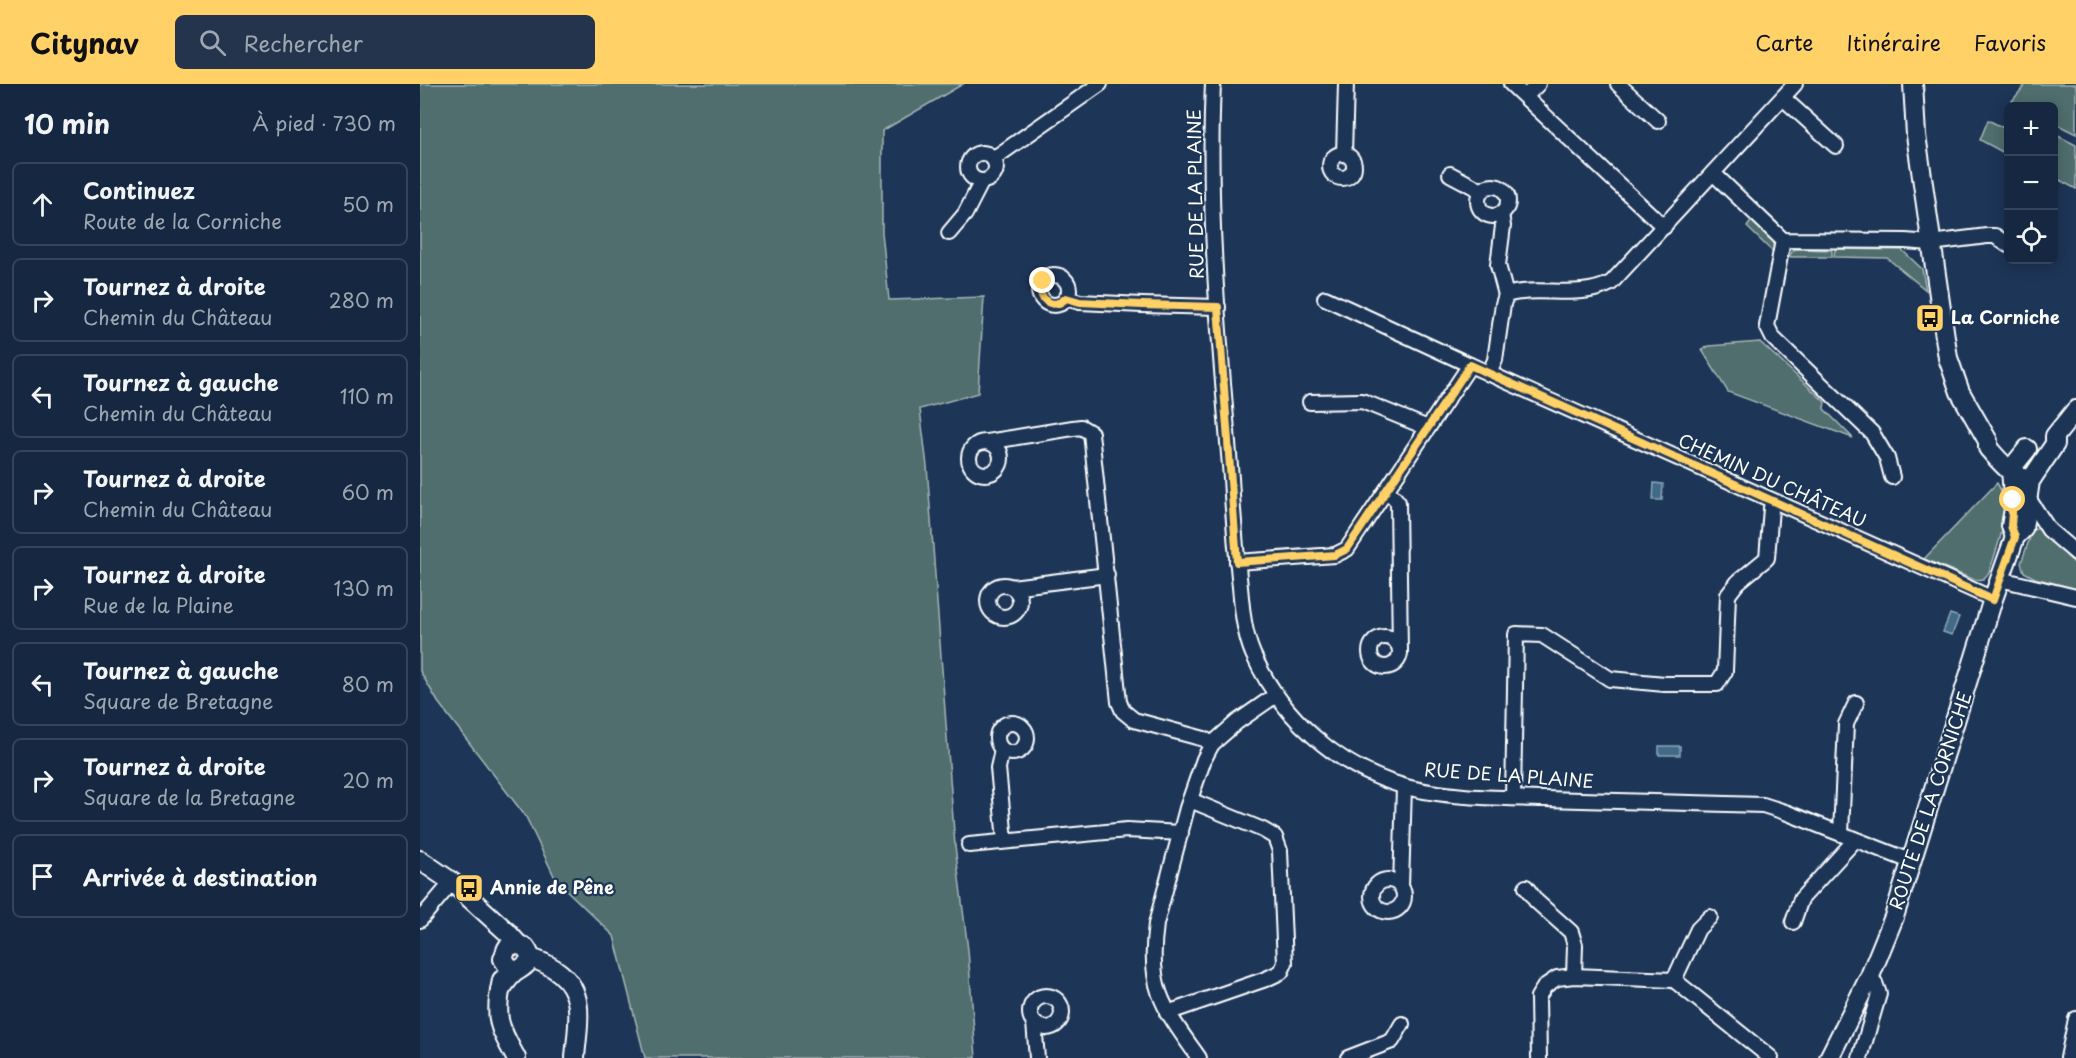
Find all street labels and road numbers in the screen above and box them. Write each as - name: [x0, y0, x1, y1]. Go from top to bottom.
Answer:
- street label: RUE DE LA PLAINE: [1180, 109, 1209, 279]
- street label: CHEMIN DU CHÂTEAU: [1674, 426, 1871, 533]
- street label: ROUTE DE LA CORNICHE: [1882, 688, 1978, 913]
- street label: RUE DE LA PLAINE: [1423, 755, 1595, 794]

